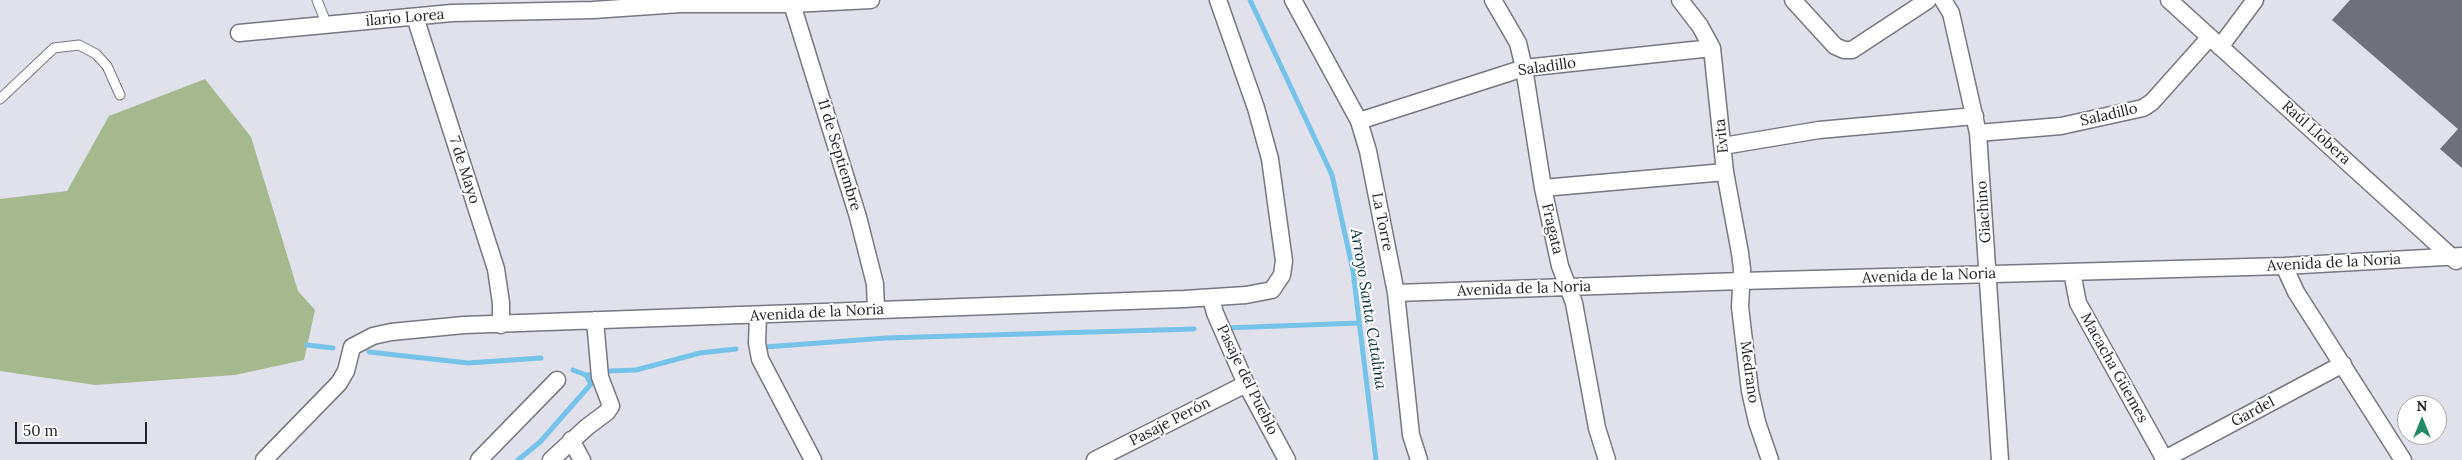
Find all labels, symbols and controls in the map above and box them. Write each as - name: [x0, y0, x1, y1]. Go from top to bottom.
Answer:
- street label: ilario Lorea: [365, 6, 445, 30]
- street label: Saladillo: [1517, 54, 1577, 80]
- street label: 11 de Septiembre: [813, 97, 865, 213]
- street label: Raúl Llobera: [2278, 97, 2354, 169]
- street label: Saladillo: [2079, 100, 2139, 130]
- street label: Evita: [1711, 118, 1733, 154]
- street label: 7 de Mayo: [445, 134, 483, 206]
- street label: Giachino: [1973, 180, 1995, 244]
- street label: La Torre: [1368, 191, 1396, 253]
- street label: Fragata: [1537, 202, 1567, 256]
- water label: Arroyo Santa Catalina: [1346, 227, 1390, 391]
- street label: Avenida de la Noria: [2267, 251, 2401, 275]
- street label: Avenida de la Noria: [1862, 265, 1996, 287]
- street label: Avenida de la Noria: [1457, 278, 1591, 300]
- street label: Avenida de la Noria: [750, 301, 884, 325]
- street label: Macacha Güemes: [2076, 310, 2152, 426]
- street label: Pasaje del Pueblo: [1213, 322, 1281, 438]
- street label: Medrano: [1736, 340, 1762, 404]
- street label: Gardel: [2228, 393, 2278, 431]
- street label: Pasaje Perón: [1126, 394, 1214, 450]
- north arrow: [2397, 395, 2447, 445]
- text: N: [2417, 397, 2427, 415]
- scale bar: [18, 412, 150, 444]
- text: 50 m: [23, 421, 58, 440]

